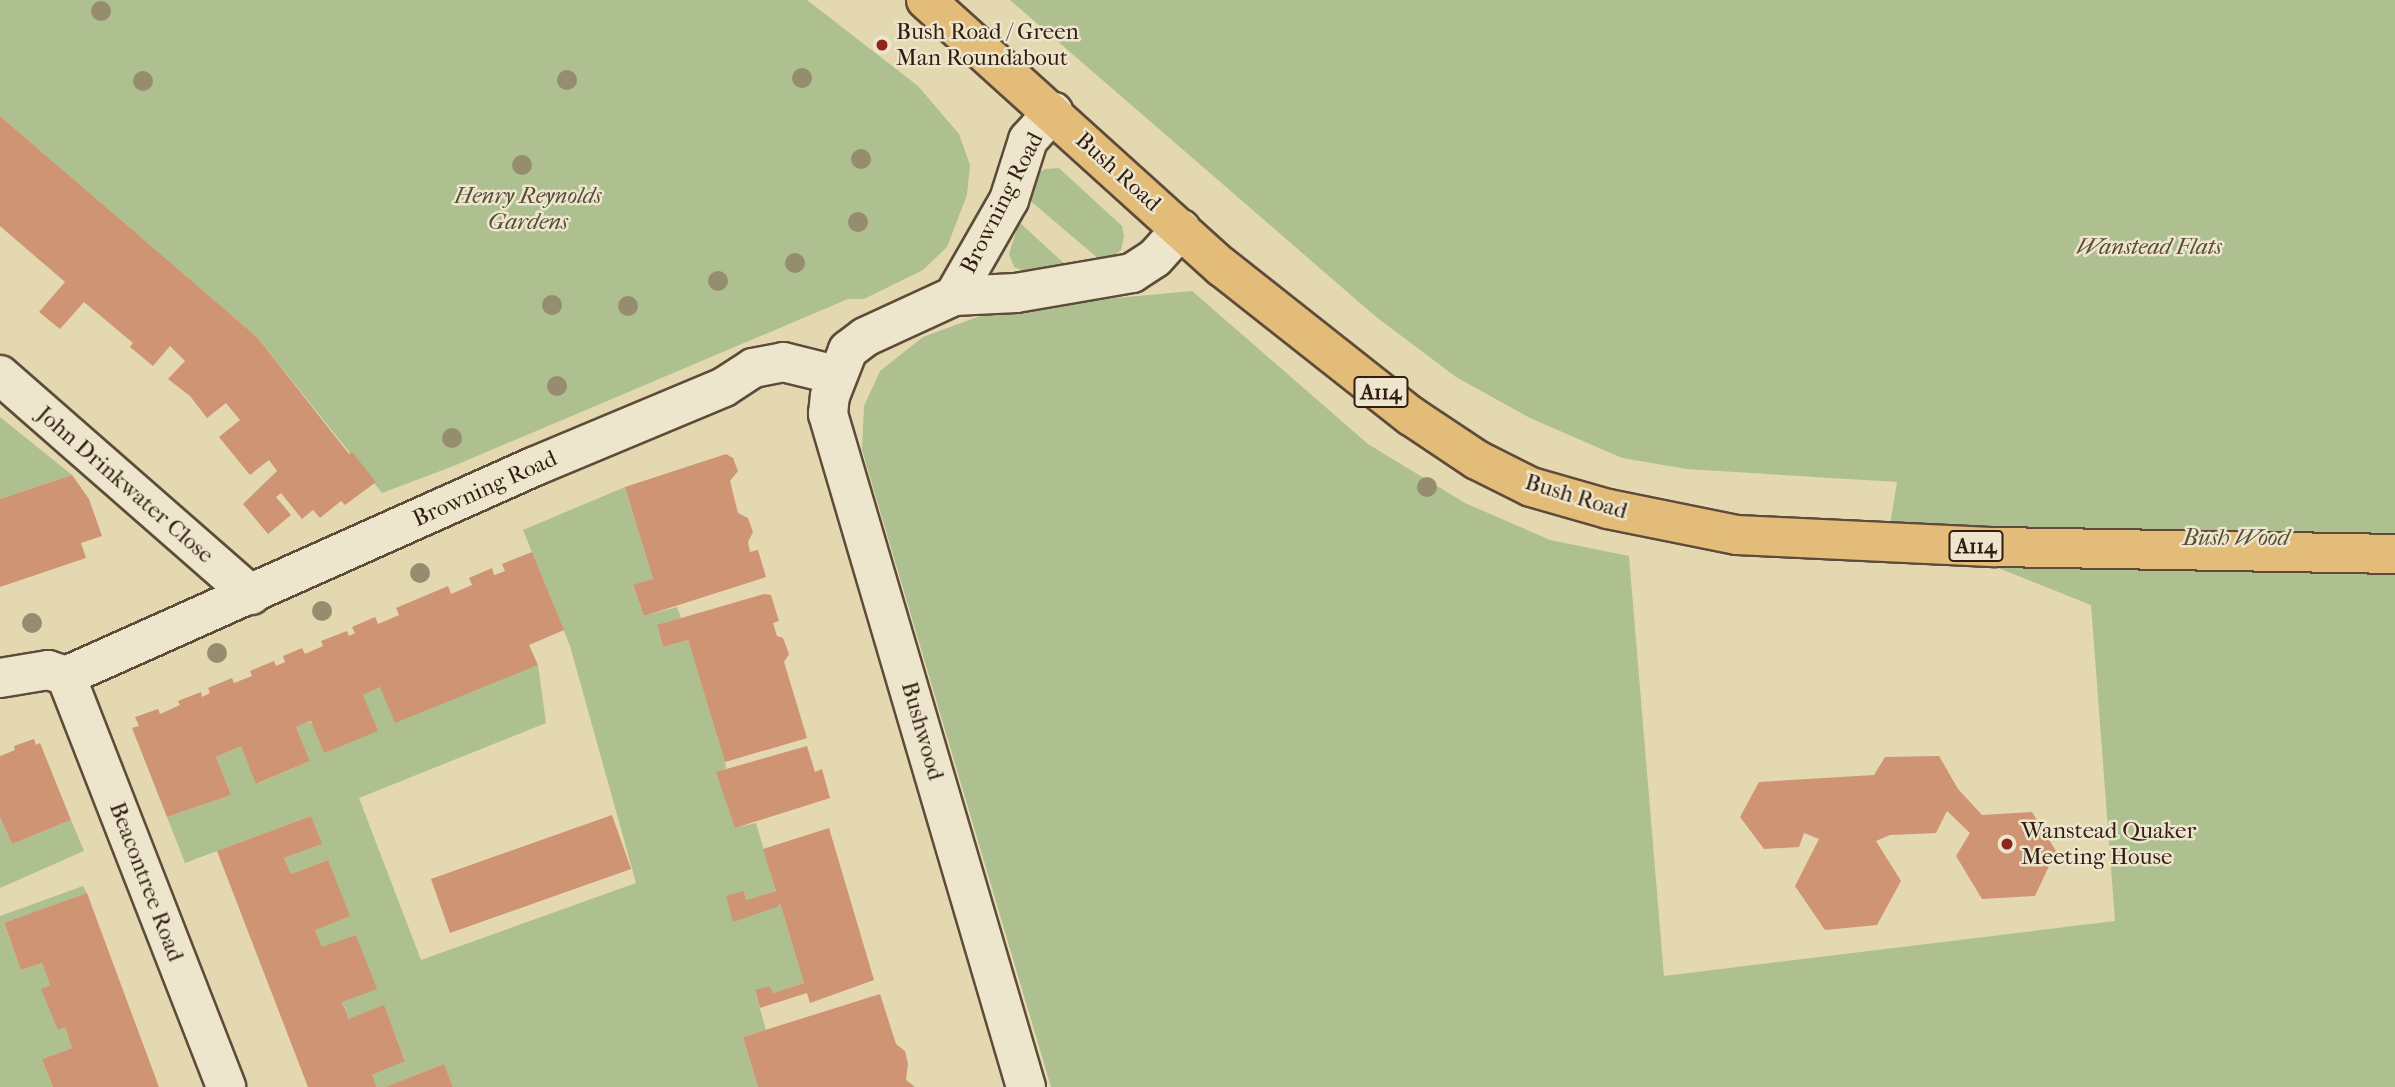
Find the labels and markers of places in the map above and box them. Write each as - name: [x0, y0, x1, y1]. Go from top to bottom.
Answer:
- place label: Bush Road / Green Man Roundabout: [896, 18, 1079, 72]
- marker: Bush Road / Green Man Roundabout: [874, 37, 890, 53]
- place label: Wanstead Quaker Meeting House: [2021, 817, 2196, 871]
- marker: Wanstead Quaker Meeting House: [1999, 836, 2015, 852]

